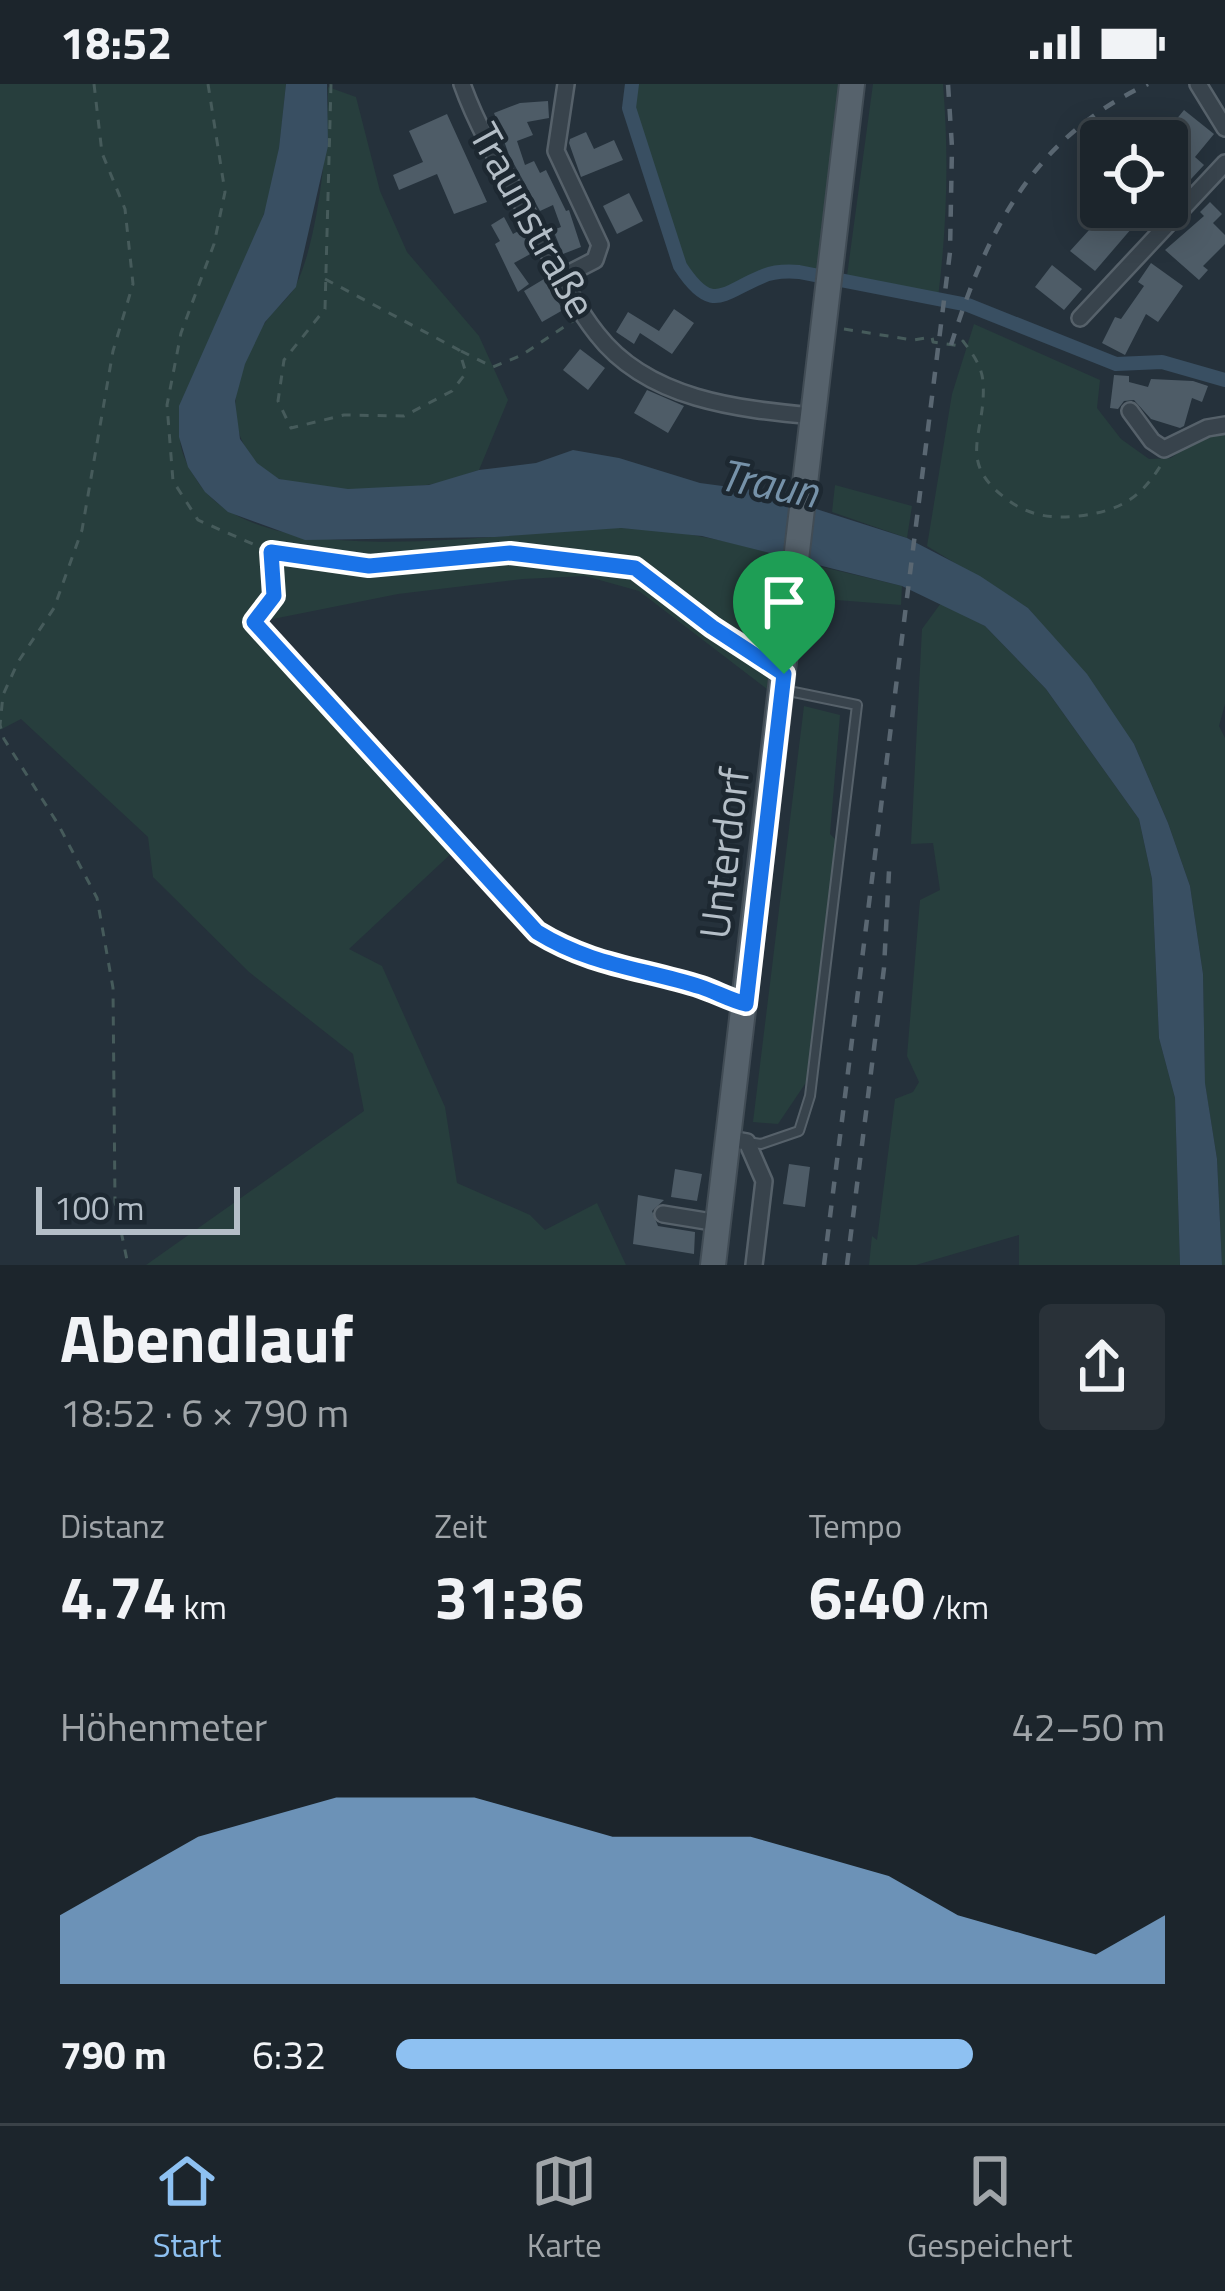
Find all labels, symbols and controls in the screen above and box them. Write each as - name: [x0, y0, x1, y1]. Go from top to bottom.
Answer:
- text: 18:52: [60, 8, 172, 76]
- street label: Traunstraße: [454, 110, 614, 329]
- map controls: [1080, 120, 1188, 228]
- button: locate: [1080, 120, 1188, 228]
- water label: Traun: [714, 439, 826, 525]
- pin: [733, 551, 835, 674]
- icon: arrive: [751, 569, 817, 635]
- street label: Unterdorf: [681, 763, 765, 942]
- scale bar: [36, 1181, 240, 1234]
- text: 100 m: [54, 1183, 144, 1233]
- text: Abendlauf: [60, 1287, 354, 1388]
- button: share: [1039, 1304, 1165, 1430]
- text: 18:52 · 6 × 790 m: [60, 1383, 349, 1442]
- text: Distanz: [60, 1501, 165, 1551]
- text: Zeit: [434, 1501, 487, 1551]
- text: Tempo: [809, 1501, 902, 1551]
- text: 4.74: [60, 1551, 176, 1642]
- text: 31:36: [434, 1551, 584, 1642]
- text: 6:40: [809, 1551, 925, 1642]
- text: km: [176, 1582, 227, 1632]
- text: /km: [925, 1582, 989, 1632]
- text: Höhenmeter: [60, 1697, 267, 1756]
- text: 42–50 m: [1012, 1697, 1165, 1756]
- text: 790 m: [60, 2025, 167, 2084]
- text: 6:32: [252, 2025, 326, 2084]
- tab: Start: [153, 2148, 221, 2270]
- tab: Karte: [527, 2148, 602, 2270]
- tab: Gespeichert: [907, 2148, 1072, 2270]

